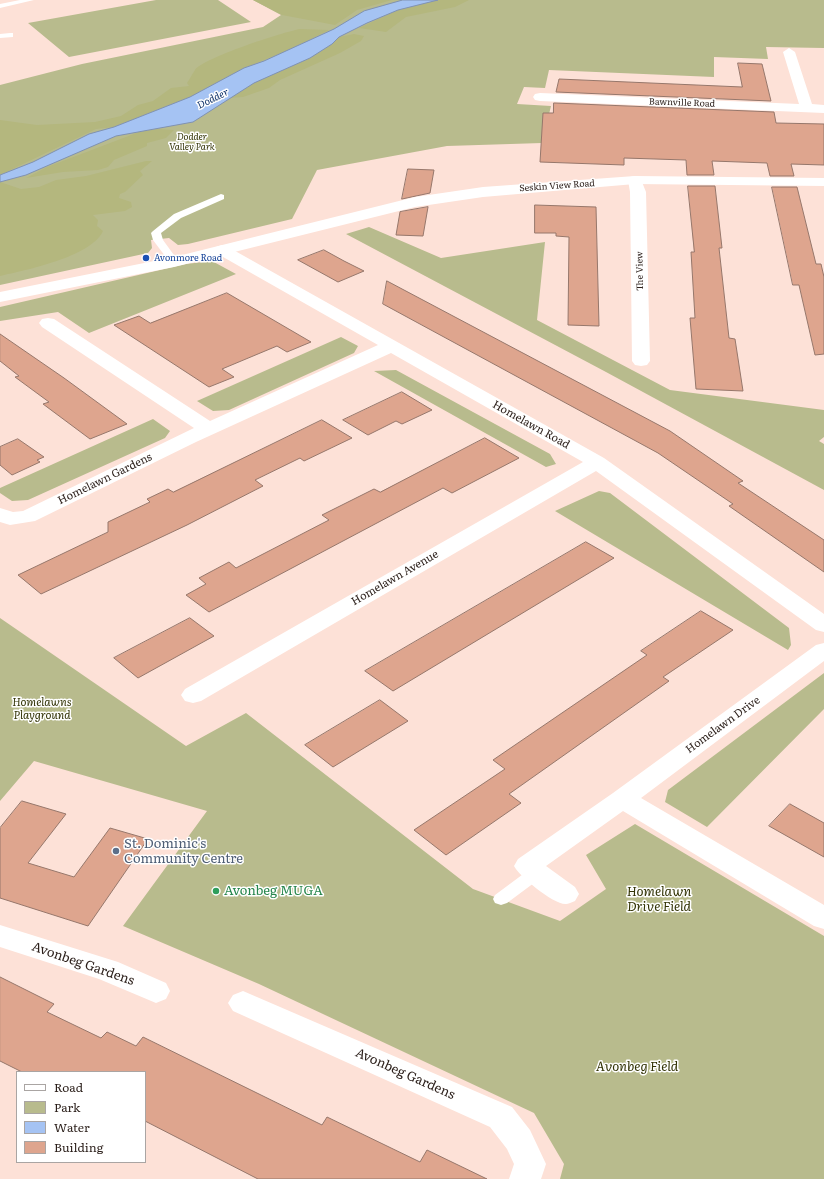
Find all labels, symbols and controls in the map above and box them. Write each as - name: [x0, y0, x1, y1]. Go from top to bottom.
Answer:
- water label: Dodder: [195, 86, 231, 112]
- street label: Bawnville Road: [649, 96, 715, 110]
- park label: Dodder Valley Park: [169, 132, 215, 153]
- street label: Seskin View Road: [519, 178, 595, 194]
- street label: The View: [634, 251, 646, 291]
- marker: Avonmore Road: [141, 253, 151, 263]
- place label: Avonmore Road: [154, 253, 222, 263]
- street label: Homelawn Road: [490, 398, 572, 452]
- street label: Homelawn Gardens: [56, 450, 154, 508]
- street label: Homelawn Avenue: [349, 548, 441, 608]
- street label: Homelawn Drive: [683, 694, 763, 756]
- park label: Homelawns Playground: [12, 696, 72, 722]
- place label: St. Dominic's Community Centre: [124, 836, 243, 867]
- marker: St. Dominic's Community Centre: [111, 846, 121, 856]
- place label: Avonbeg MUGA: [224, 883, 323, 899]
- park label: Homelawn Drive Field: [627, 884, 691, 915]
- marker: Avonbeg MUGA: [211, 886, 221, 896]
- street label: Avonbeg Gardens: [30, 939, 136, 989]
- street label: Avonbeg Gardens: [353, 1045, 457, 1103]
- park label: Avonbeg Field: [596, 1059, 678, 1075]
- legend: [16, 1071, 146, 1163]
- text: Road: [54, 1078, 83, 1096]
- text: Park: [54, 1098, 80, 1116]
- text: Water: [54, 1118, 90, 1136]
- text: Building: [54, 1138, 103, 1156]

